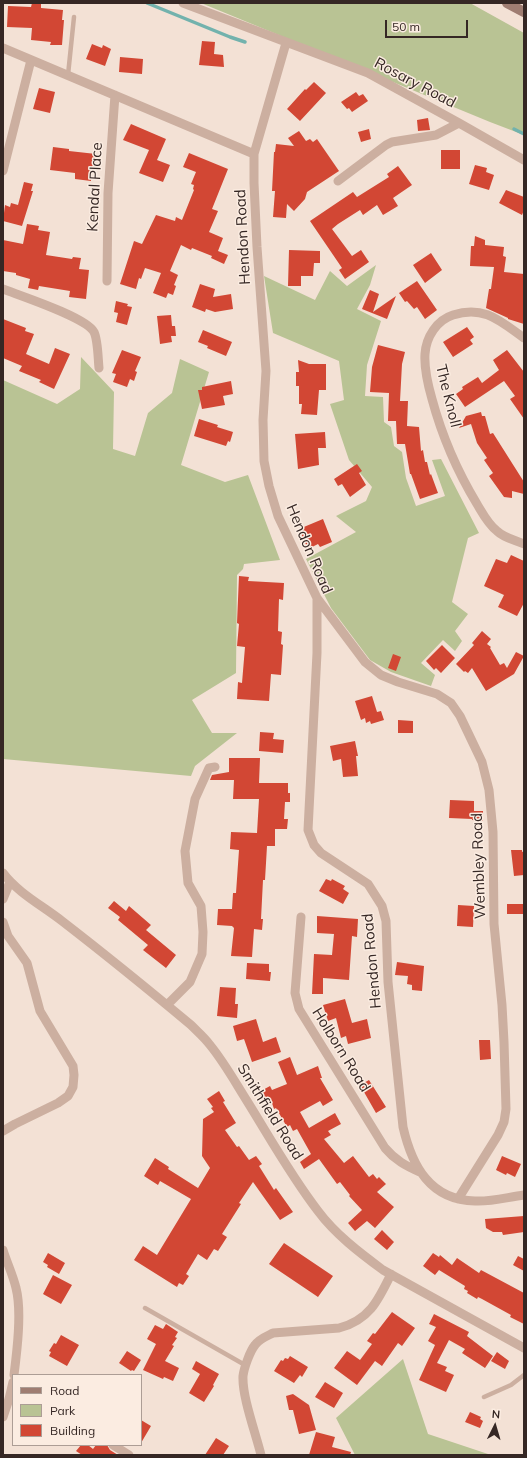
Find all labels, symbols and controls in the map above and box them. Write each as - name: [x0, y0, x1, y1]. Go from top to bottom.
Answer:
- scale bar: [387, 12, 470, 38]
- text: 50 m: [392, 19, 420, 34]
- street label: Rosary Road: [371, 54, 459, 112]
- street label: Kendal Place: [84, 142, 106, 232]
- street label: Hendon Road: [232, 189, 254, 285]
- street label: The Knoll: [432, 363, 464, 429]
- street label: Hendon Road: [282, 502, 336, 596]
- street label: Wembley Road: [468, 813, 490, 919]
- street label: Hendon Road: [359, 913, 385, 1009]
- street label: Holborn Road: [308, 1004, 374, 1096]
- street label: Smithfield Road: [233, 1061, 307, 1163]
- legend: [12, 1374, 142, 1446]
- text: Road: [50, 1383, 79, 1398]
- text: Park: [50, 1403, 75, 1418]
- north arrow: [475, 1406, 515, 1446]
- text: N: [491, 1407, 501, 1421]
- text: Building: [50, 1423, 95, 1438]

